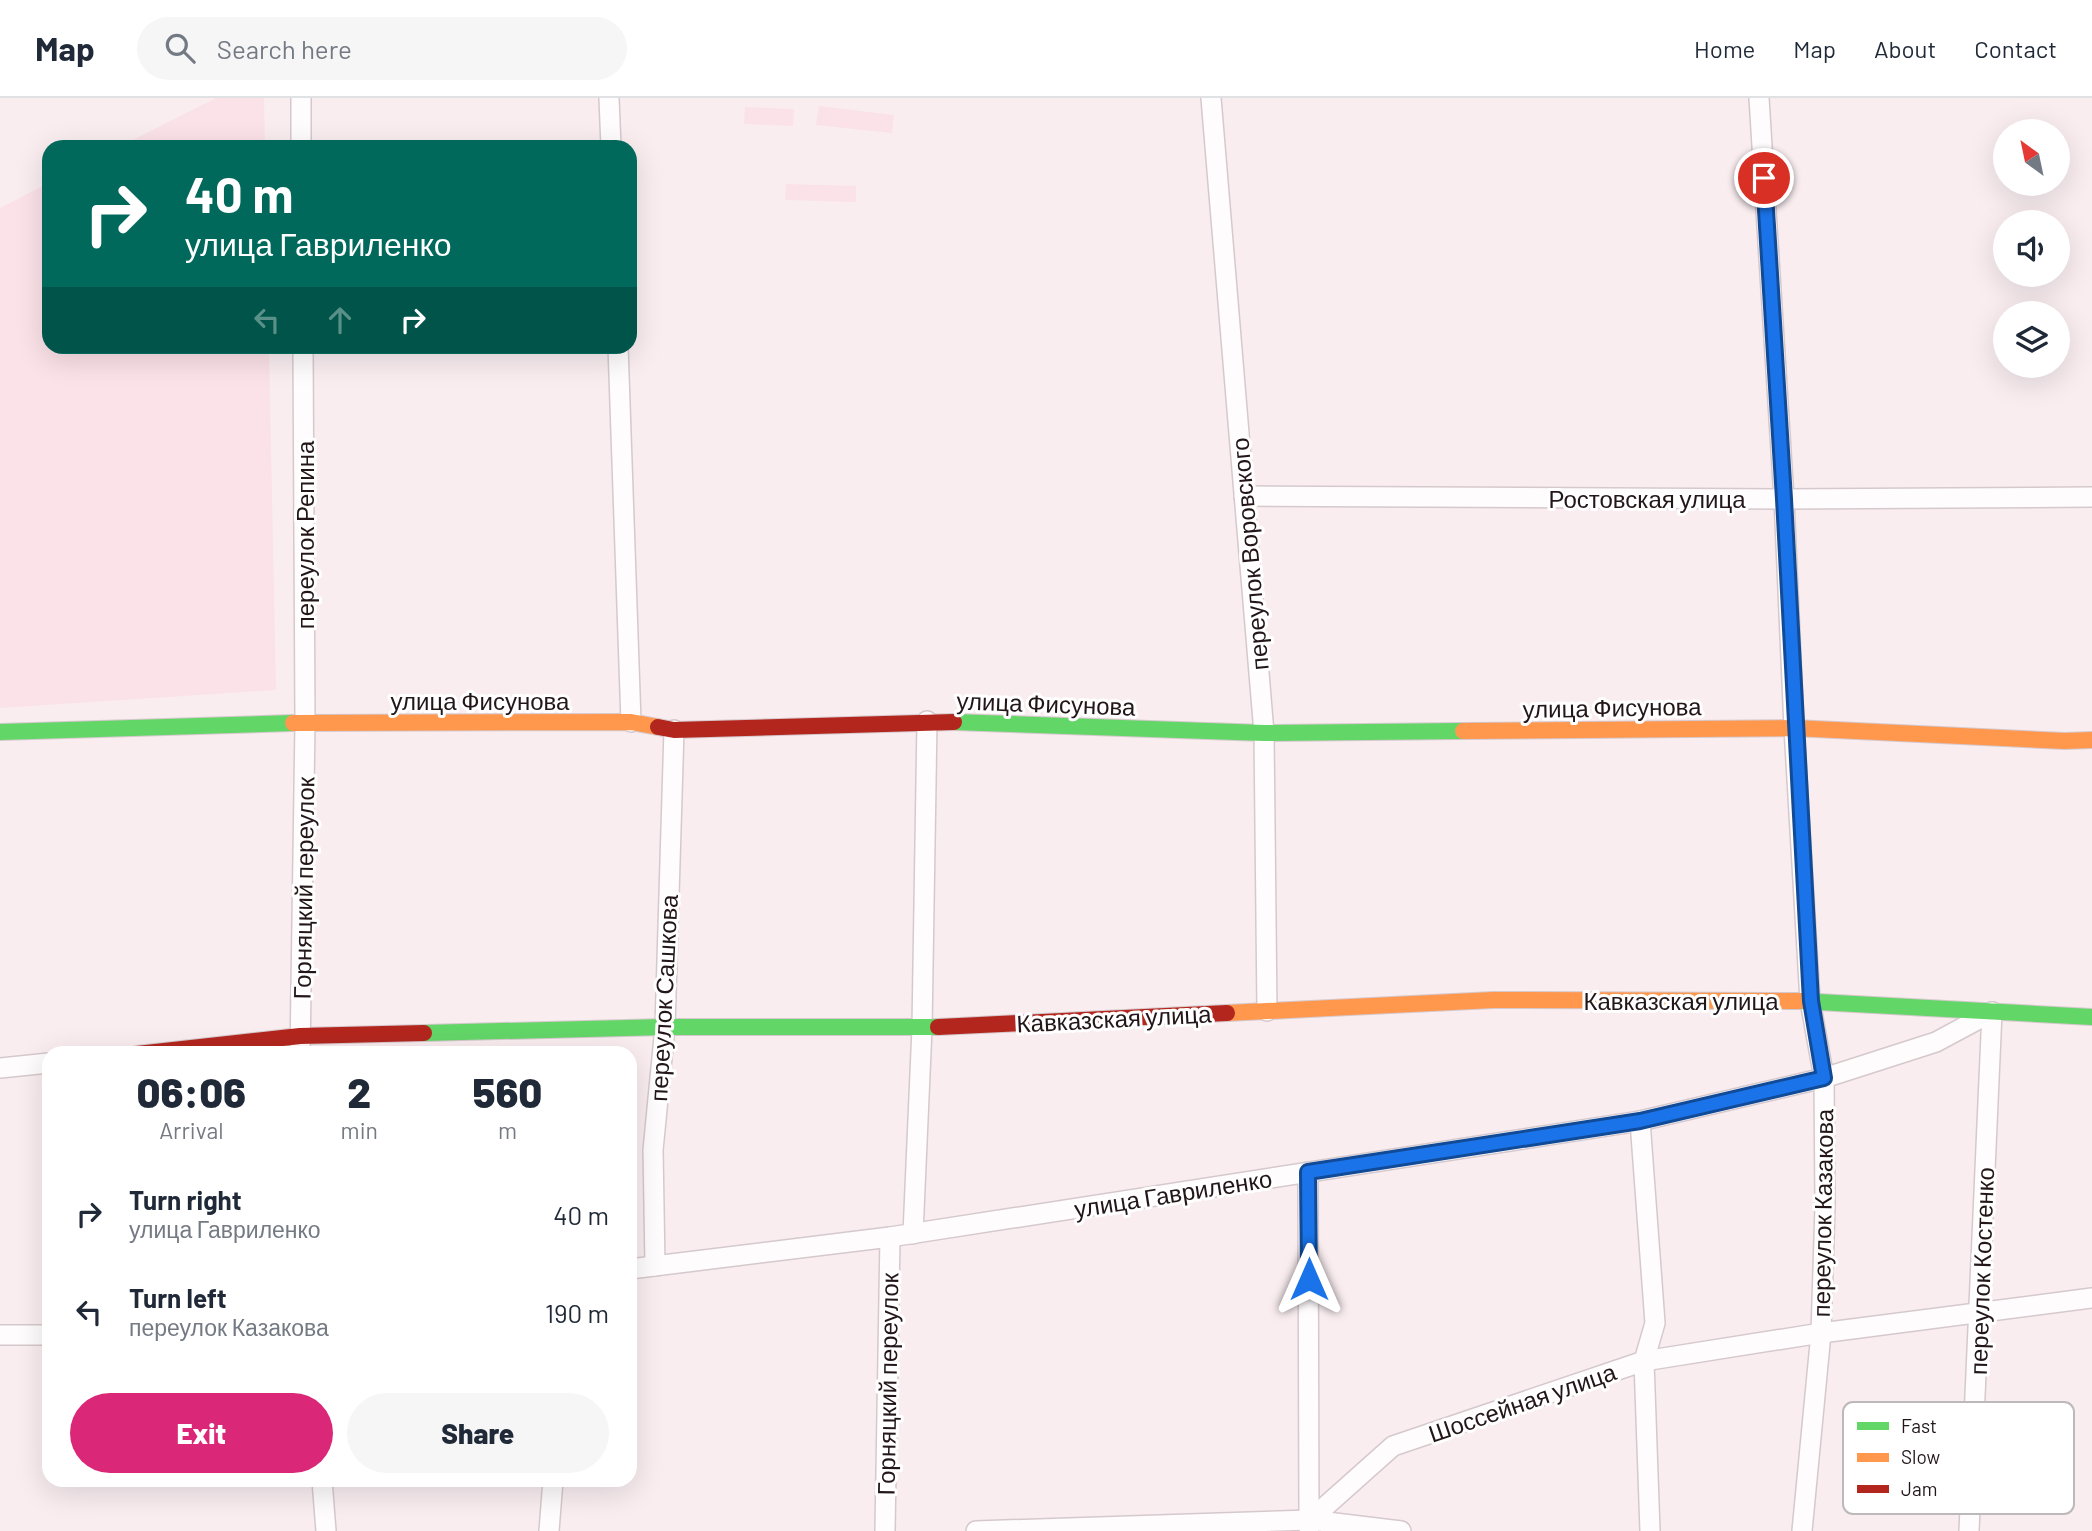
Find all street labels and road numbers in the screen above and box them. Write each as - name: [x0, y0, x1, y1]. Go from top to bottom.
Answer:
- street label: переулок Воровского: [1224, 436, 1274, 672]
- street label: переулок Репина: [290, 440, 319, 629]
- street label: Ростовская улица: [1549, 484, 1746, 513]
- street label: улица Фисунова: [956, 685, 1137, 721]
- street label: улица Фисунова: [391, 686, 570, 715]
- street label: улица Фисунова: [1522, 691, 1702, 723]
- street label: Горняцкий переулок: [287, 776, 319, 1000]
- street label: переулок Сашкова: [643, 893, 683, 1102]
- street label: Кавказская улица: [1583, 986, 1779, 1015]
- street label: Кавказская улица: [1016, 998, 1213, 1038]
- street label: переулок Казакова: [1806, 1108, 1838, 1318]
- street label: улица Гавриленко: [1072, 1163, 1274, 1223]
- street label: переулок Костенко: [1963, 1167, 1999, 1375]
- street label: Горняцкий переулок: [871, 1272, 903, 1496]
- street label: Шоссейная улица: [1424, 1356, 1620, 1448]

